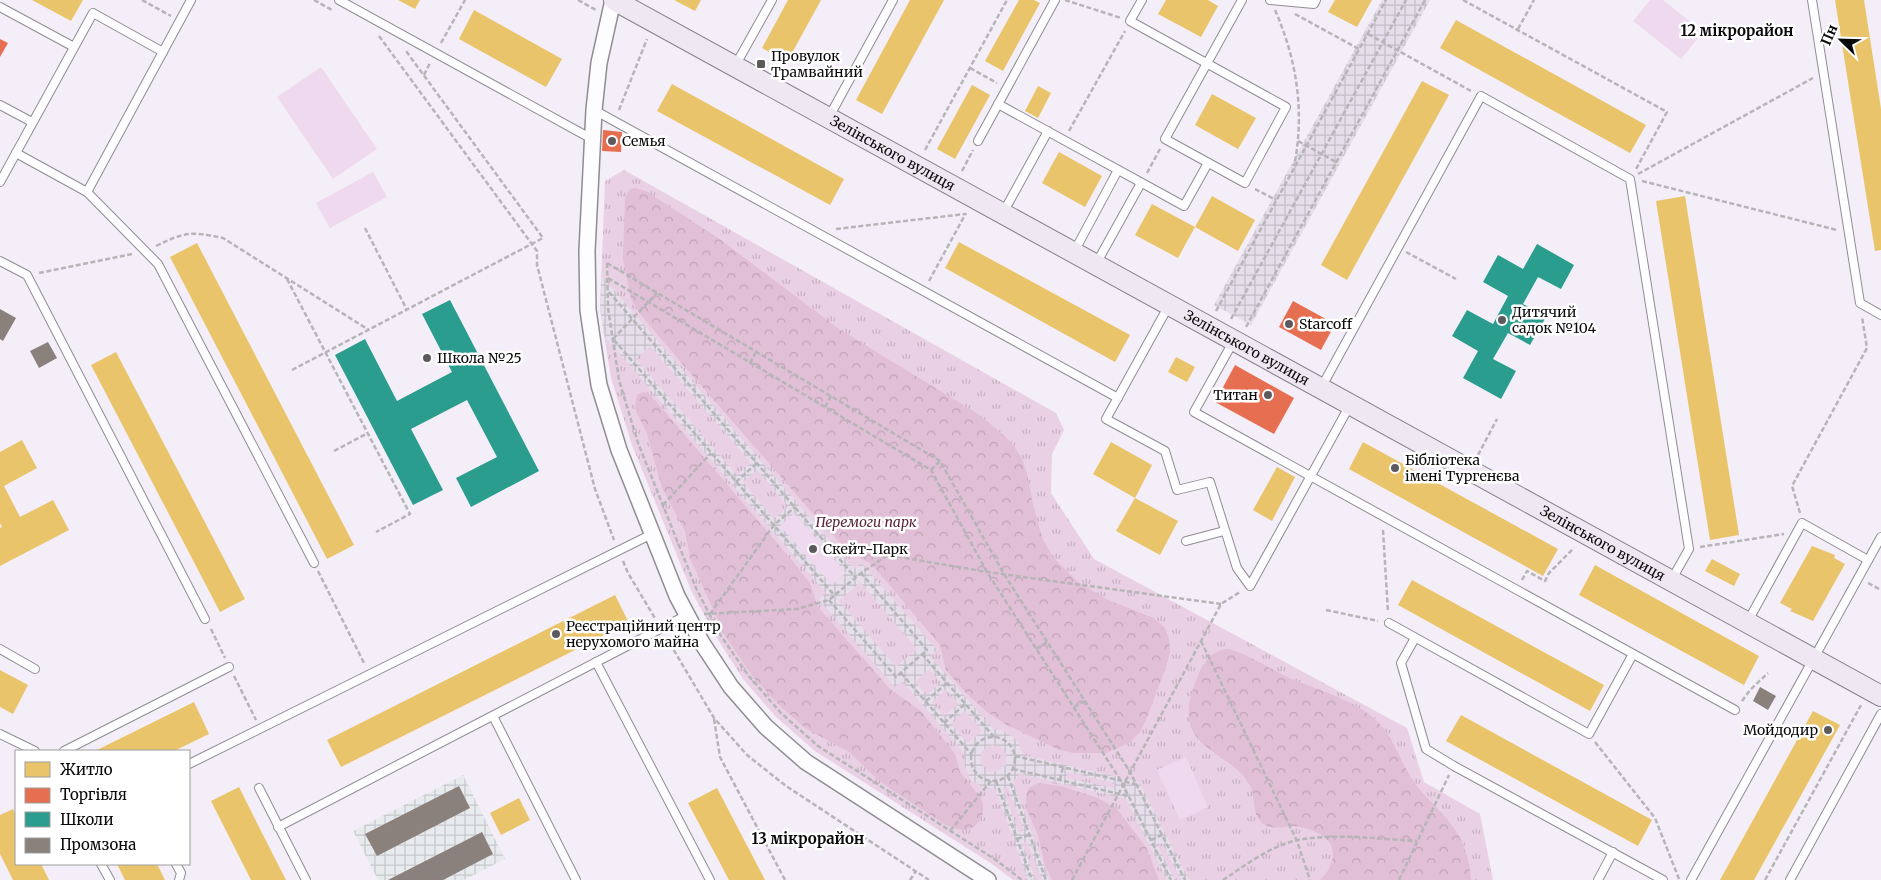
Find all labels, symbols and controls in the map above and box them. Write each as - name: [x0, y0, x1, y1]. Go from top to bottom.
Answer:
- north arrow: [1816, 15, 1866, 65]
- district label: 12 мікрорайон: [1680, 21, 1794, 40]
- text: Пн: [1817, 22, 1841, 48]
- place label: Провулок Трамвайний: [771, 47, 863, 81]
- marker: Провулок Трамвайний: [755, 58, 767, 70]
- street label: Зелінського вулиця: [827, 112, 958, 195]
- place label: Семья: [622, 132, 666, 150]
- marker: Семья: [606, 135, 618, 147]
- place label: Дитячий садок №104: [1512, 303, 1597, 337]
- street label: Зелінського вулиця: [1181, 306, 1312, 389]
- marker: Дитячий садок №104: [1496, 314, 1508, 326]
- place label: Starcoff: [1299, 315, 1353, 333]
- marker: Starcoff: [1283, 318, 1295, 330]
- place label: Школа №25: [437, 349, 522, 367]
- marker: Школа №25: [421, 352, 433, 364]
- place label: Титан: [1213, 386, 1258, 404]
- marker: Титан: [1262, 389, 1274, 401]
- place label: Бібліотека імені Тургенєва: [1405, 451, 1520, 485]
- marker: Бібліотека імені Тургенєва: [1389, 462, 1401, 474]
- street label: Зелінського вулиця: [1537, 502, 1668, 585]
- park label: Перемоги парк: [815, 513, 917, 531]
- place label: Скейт-Парк: [823, 540, 908, 558]
- marker: Скейт-Парк: [807, 543, 819, 555]
- place label: Реєстраційний центр нерухомого майна: [566, 617, 721, 651]
- marker: Реєстраційний центр нерухомого майна: [550, 628, 562, 640]
- place label: Мойдодир: [1743, 721, 1818, 739]
- marker: Мойдодир: [1822, 724, 1834, 736]
- legend: [15, 750, 190, 865]
- text: Житло: [60, 760, 113, 779]
- text: Торгівля: [60, 785, 127, 804]
- text: Школи: [60, 810, 114, 829]
- district label: 13 мікрорайон: [752, 829, 865, 848]
- text: Промзона: [60, 835, 136, 854]

